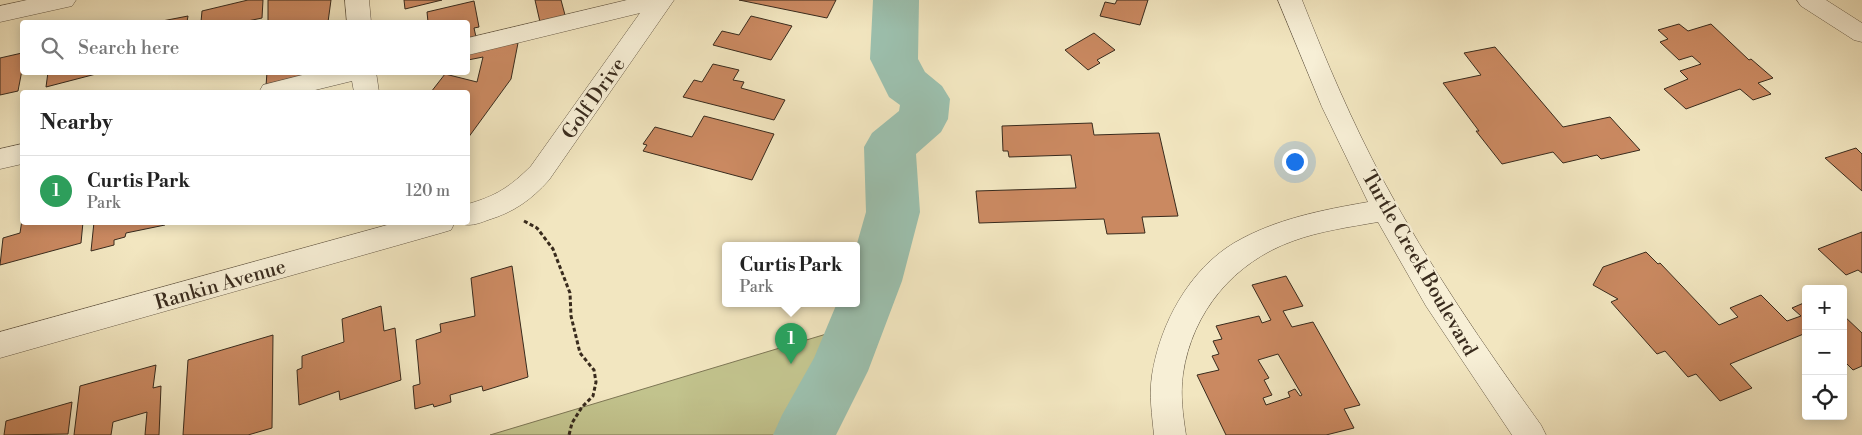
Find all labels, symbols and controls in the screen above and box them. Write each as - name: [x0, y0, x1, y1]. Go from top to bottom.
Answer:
- search box: [20, 20, 470, 75]
- icon: search: [38, 34, 66, 62]
- text: Search here: [78, 36, 179, 60]
- street label: Golf Drive: [557, 53, 631, 145]
- text: Nearby: [40, 110, 113, 136]
- your location: [1282, 149, 1308, 175]
- street label: Turtle Creek Boulevard: [1355, 167, 1482, 361]
- text: Curtis Park: [87, 169, 190, 193]
- text: 1: [52, 181, 60, 201]
- text: 120 m: [406, 181, 450, 201]
- text: Park: [87, 193, 120, 213]
- popup: [722, 242, 860, 307]
- text: Curtis Park: [740, 253, 842, 277]
- street label: Rankin Avenue: [152, 255, 289, 316]
- text: Park: [740, 277, 773, 297]
- map controls: [1802, 285, 1847, 420]
- button: +: [1802, 285, 1847, 330]
- pin: 1: [775, 323, 807, 364]
- button: −: [1802, 330, 1847, 375]
- button: locate: [1802, 375, 1847, 420]

